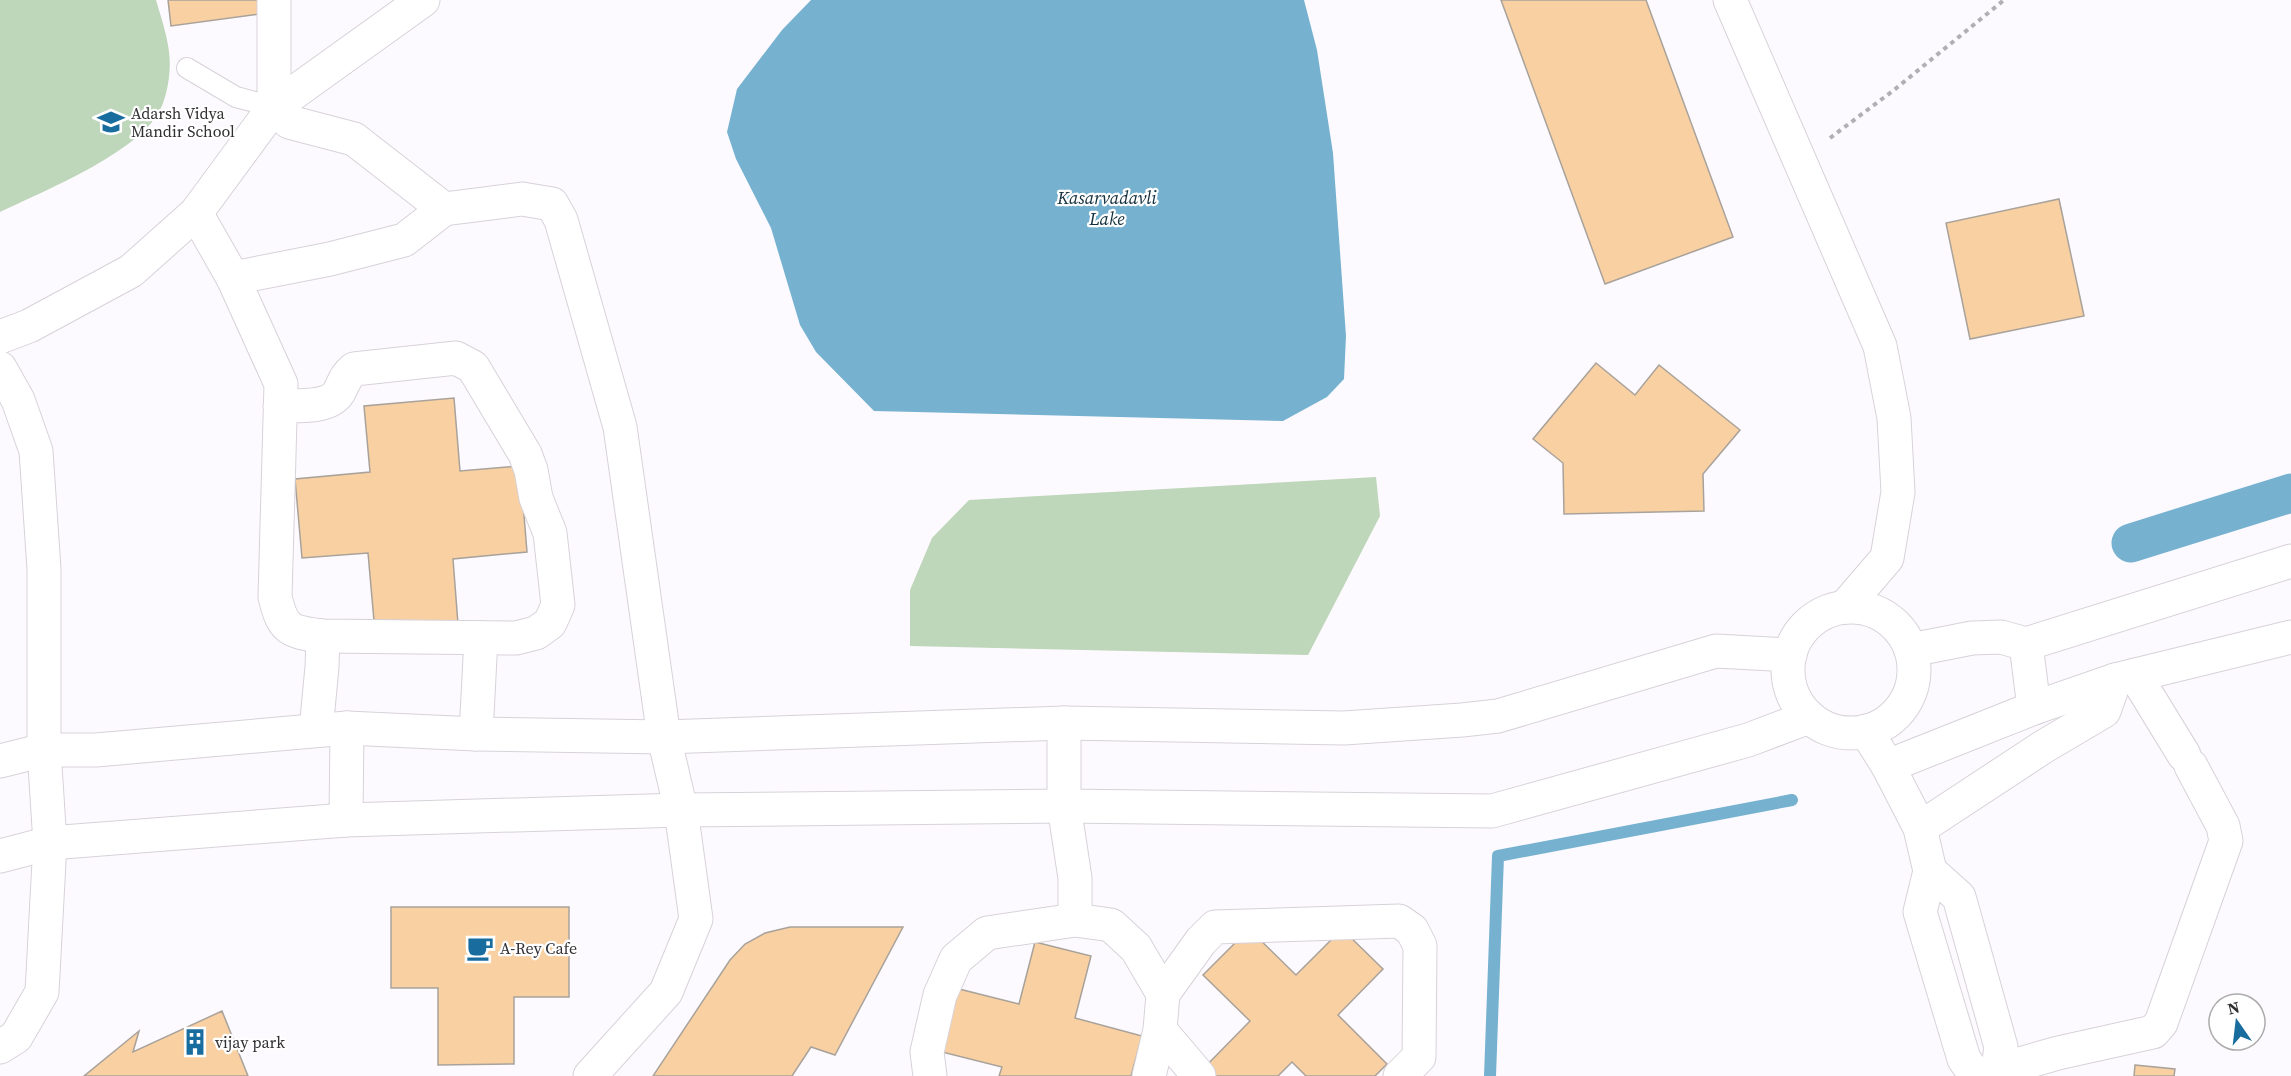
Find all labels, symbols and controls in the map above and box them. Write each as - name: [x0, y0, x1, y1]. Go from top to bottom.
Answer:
- place label: Adarsh Vidya Mandir School: [131, 102, 235, 142]
- school or university icon: Adarsh Vidya Mandir School: [96, 107, 126, 137]
- water label: Kasarvadavli Lake: [1056, 185, 1157, 231]
- cafe icon: A-Rey Cafe: [465, 933, 495, 963]
- place label: A-Rey Cafe: [500, 937, 577, 959]
- north arrow: [2207, 992, 2267, 1052]
- text: N: [2225, 995, 2242, 1020]
- building icon: vijay park: [180, 1027, 210, 1057]
- place label: vijay park: [215, 1031, 285, 1053]

